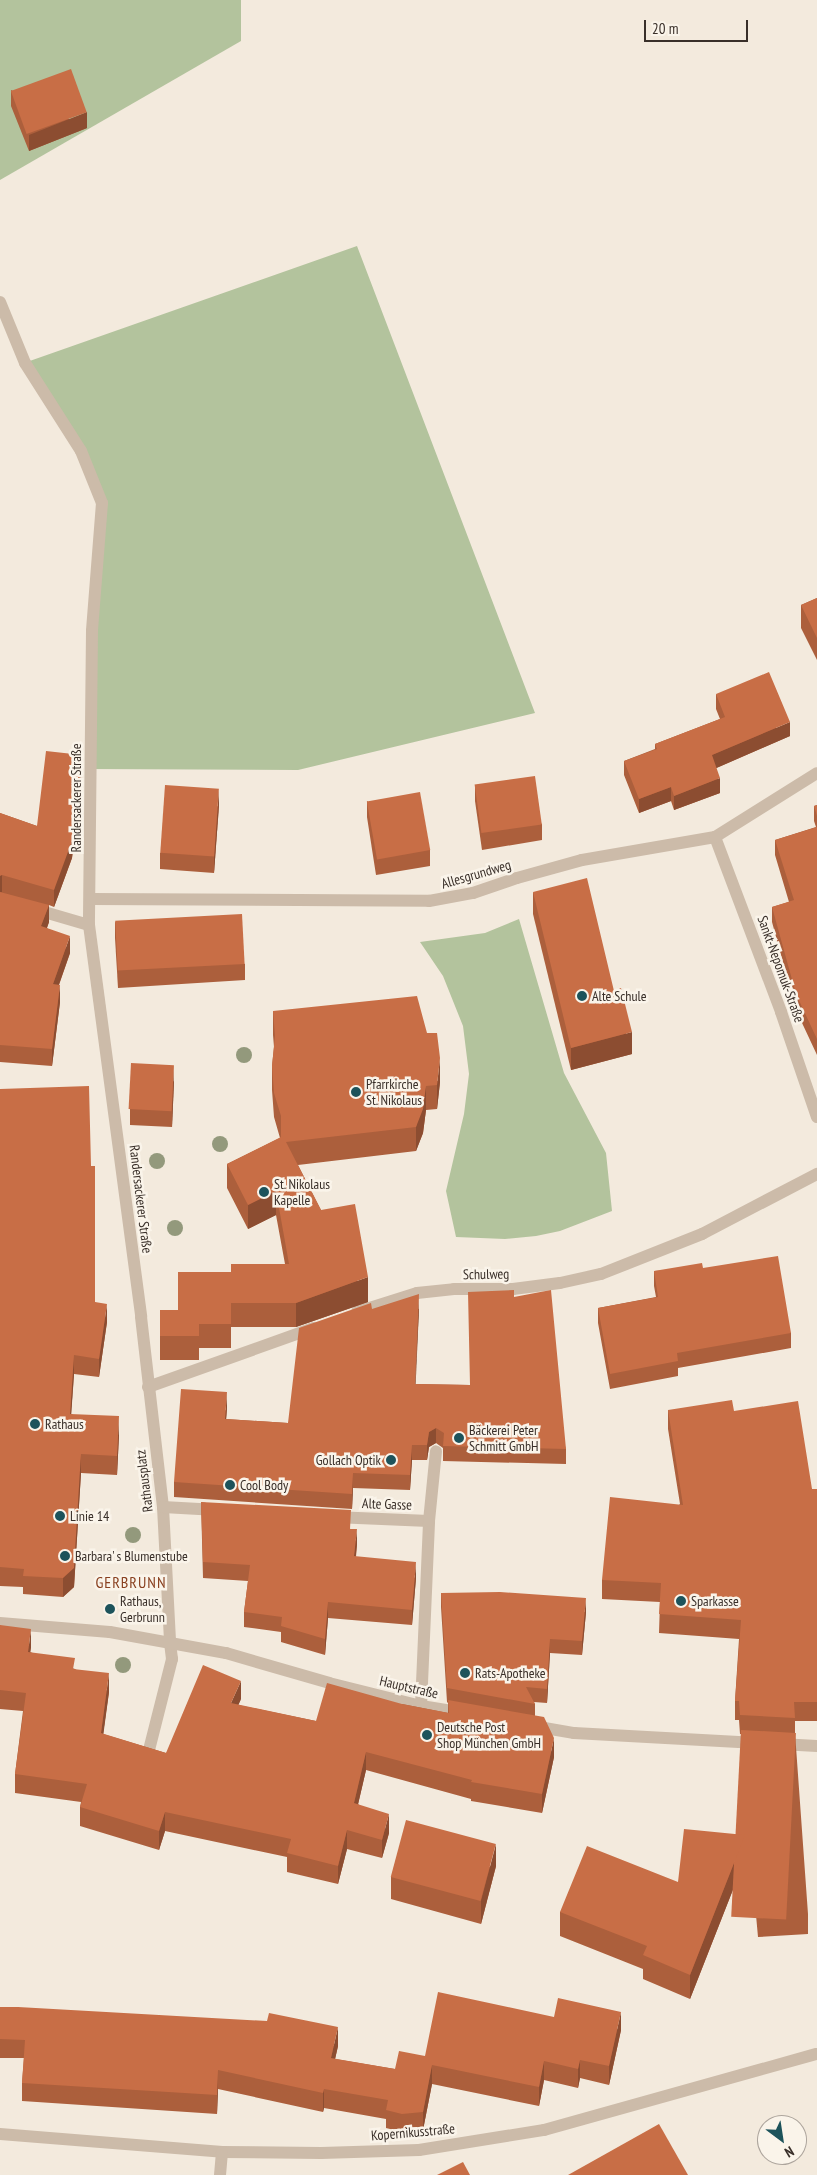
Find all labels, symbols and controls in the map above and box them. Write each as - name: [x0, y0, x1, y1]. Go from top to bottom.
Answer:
- scale bar: [647, 10, 751, 42]
- text: 20 m: [652, 19, 678, 38]
- street label: Randersackerer Straße: [68, 744, 84, 852]
- street label: Allesgrundweg: [439, 856, 513, 892]
- street label: Sankt-Nepomuk-Straße: [754, 913, 808, 1025]
- place label: Alte Schule: [592, 988, 647, 1004]
- marker: Alte Schule: [576, 990, 588, 1002]
- place label: Pfarrkirche St. Nikolaus: [366, 1076, 423, 1108]
- marker: Pfarrkirche St. Nikolaus: [350, 1086, 362, 1098]
- street label: Randersackerer Straße: [126, 1144, 156, 1254]
- place label: St. Nikolaus Kapelle: [274, 1176, 331, 1208]
- marker: St. Nikolaus Kapelle: [258, 1186, 270, 1198]
- street label: Schulweg: [463, 1265, 509, 1283]
- place label: Rathaus: [45, 1416, 84, 1432]
- marker: Rathaus: [29, 1418, 41, 1430]
- place label: Bäckerei Peter Schmitt GmbH: [469, 1422, 539, 1454]
- marker: Bäckerei Peter Schmitt GmbH: [453, 1432, 465, 1444]
- street label: Rathausplatz: [132, 1449, 156, 1513]
- place label: Gollach Optik: [316, 1452, 381, 1468]
- marker: Gollach Optik: [385, 1454, 397, 1466]
- place label: Cool Body: [240, 1477, 288, 1493]
- marker: Cool Body: [224, 1479, 236, 1491]
- street label: Alte Gasse: [362, 1495, 412, 1513]
- place label: Linie 14: [70, 1508, 109, 1524]
- marker: Linie 14: [54, 1510, 66, 1522]
- place label: Barbara' s Blumenstube: [75, 1548, 189, 1564]
- marker: Barbara' s Blumenstube: [59, 1550, 71, 1562]
- district label: GERBRUNN: [94, 1572, 168, 1592]
- place label: Rathaus, Gerbrunn: [120, 1593, 165, 1625]
- place label: Sparkasse: [691, 1593, 739, 1609]
- marker: Sparkasse: [675, 1595, 687, 1607]
- marker: Rathaus, Gerbrunn: [104, 1603, 116, 1615]
- place label: Rats-Apotheke: [475, 1665, 546, 1681]
- marker: Rats-Apotheke: [459, 1667, 471, 1679]
- street label: Hauptstraße: [378, 1672, 440, 1702]
- place label: Deutsche Post Shop München GmbH: [437, 1719, 541, 1751]
- marker: Deutsche Post Shop München GmbH: [421, 1729, 433, 1741]
- north arrow: [757, 2115, 807, 2165]
- street label: Kopernikusstraße: [370, 2120, 456, 2144]
- text: N: [781, 2142, 797, 2162]

